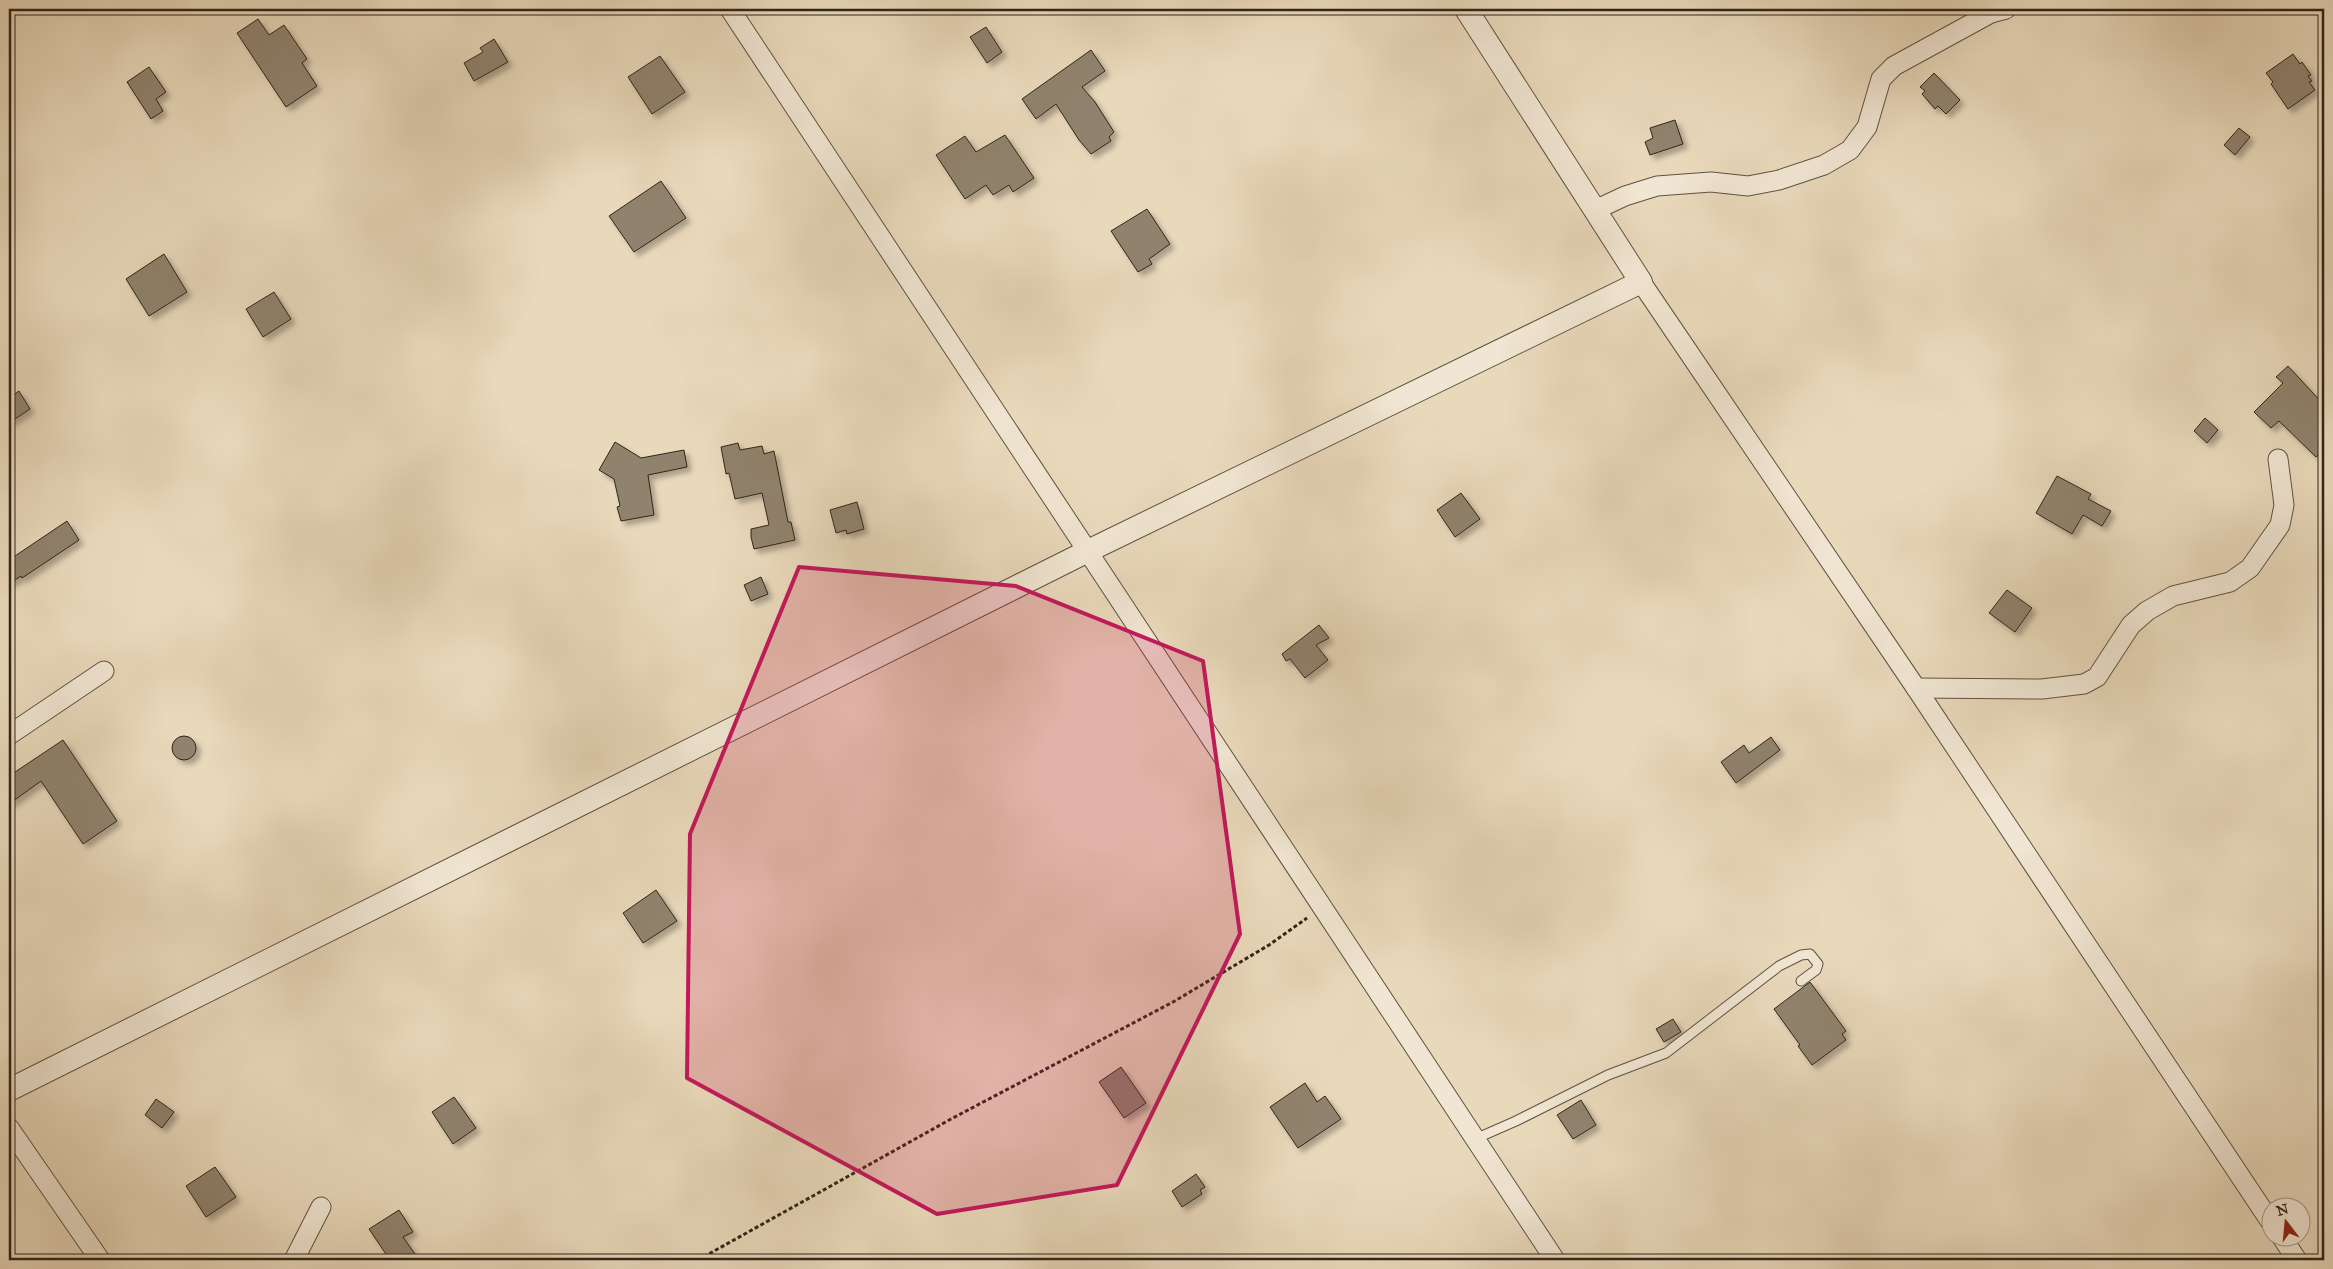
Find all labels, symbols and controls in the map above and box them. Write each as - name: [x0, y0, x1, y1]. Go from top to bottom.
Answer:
- north arrow: [2260, 1196, 2310, 1246]
- text: N: [2275, 1200, 2291, 1220]

